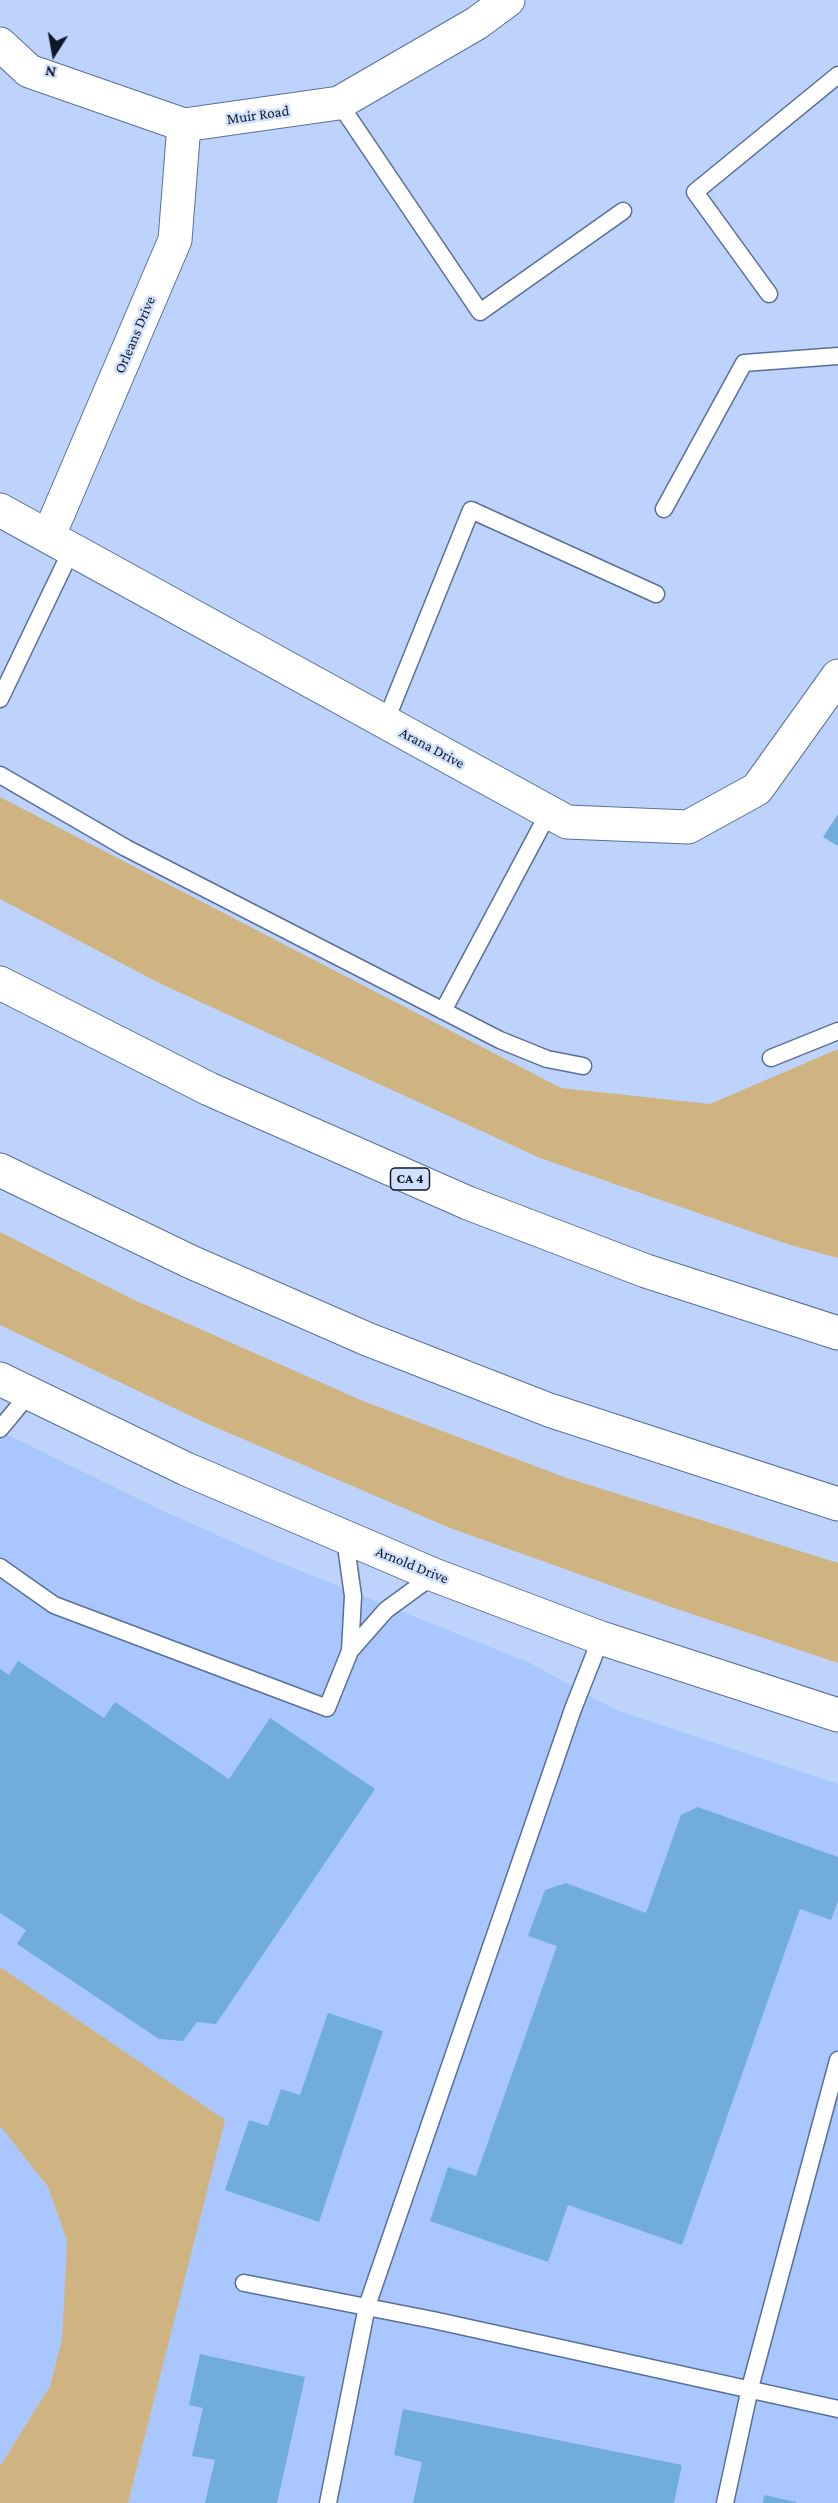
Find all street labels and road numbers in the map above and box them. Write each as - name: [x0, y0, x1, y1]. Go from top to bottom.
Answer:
- street label: Muir Road: [226, 102, 290, 128]
- street label: Orleans Drive: [111, 294, 159, 376]
- street label: Arana Drive: [396, 723, 468, 773]
- road number: CA 4: [390, 1168, 430, 1190]
- street label: Arnold Drive: [373, 1542, 451, 1588]

